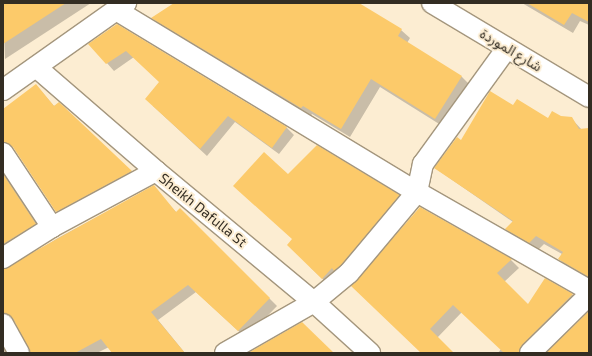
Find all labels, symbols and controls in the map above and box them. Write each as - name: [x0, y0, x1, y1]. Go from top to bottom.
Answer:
- street label: شارع الموردة: [477, 25, 545, 75]
- street label: Sheikh Dafulla St: [156, 170, 250, 250]

